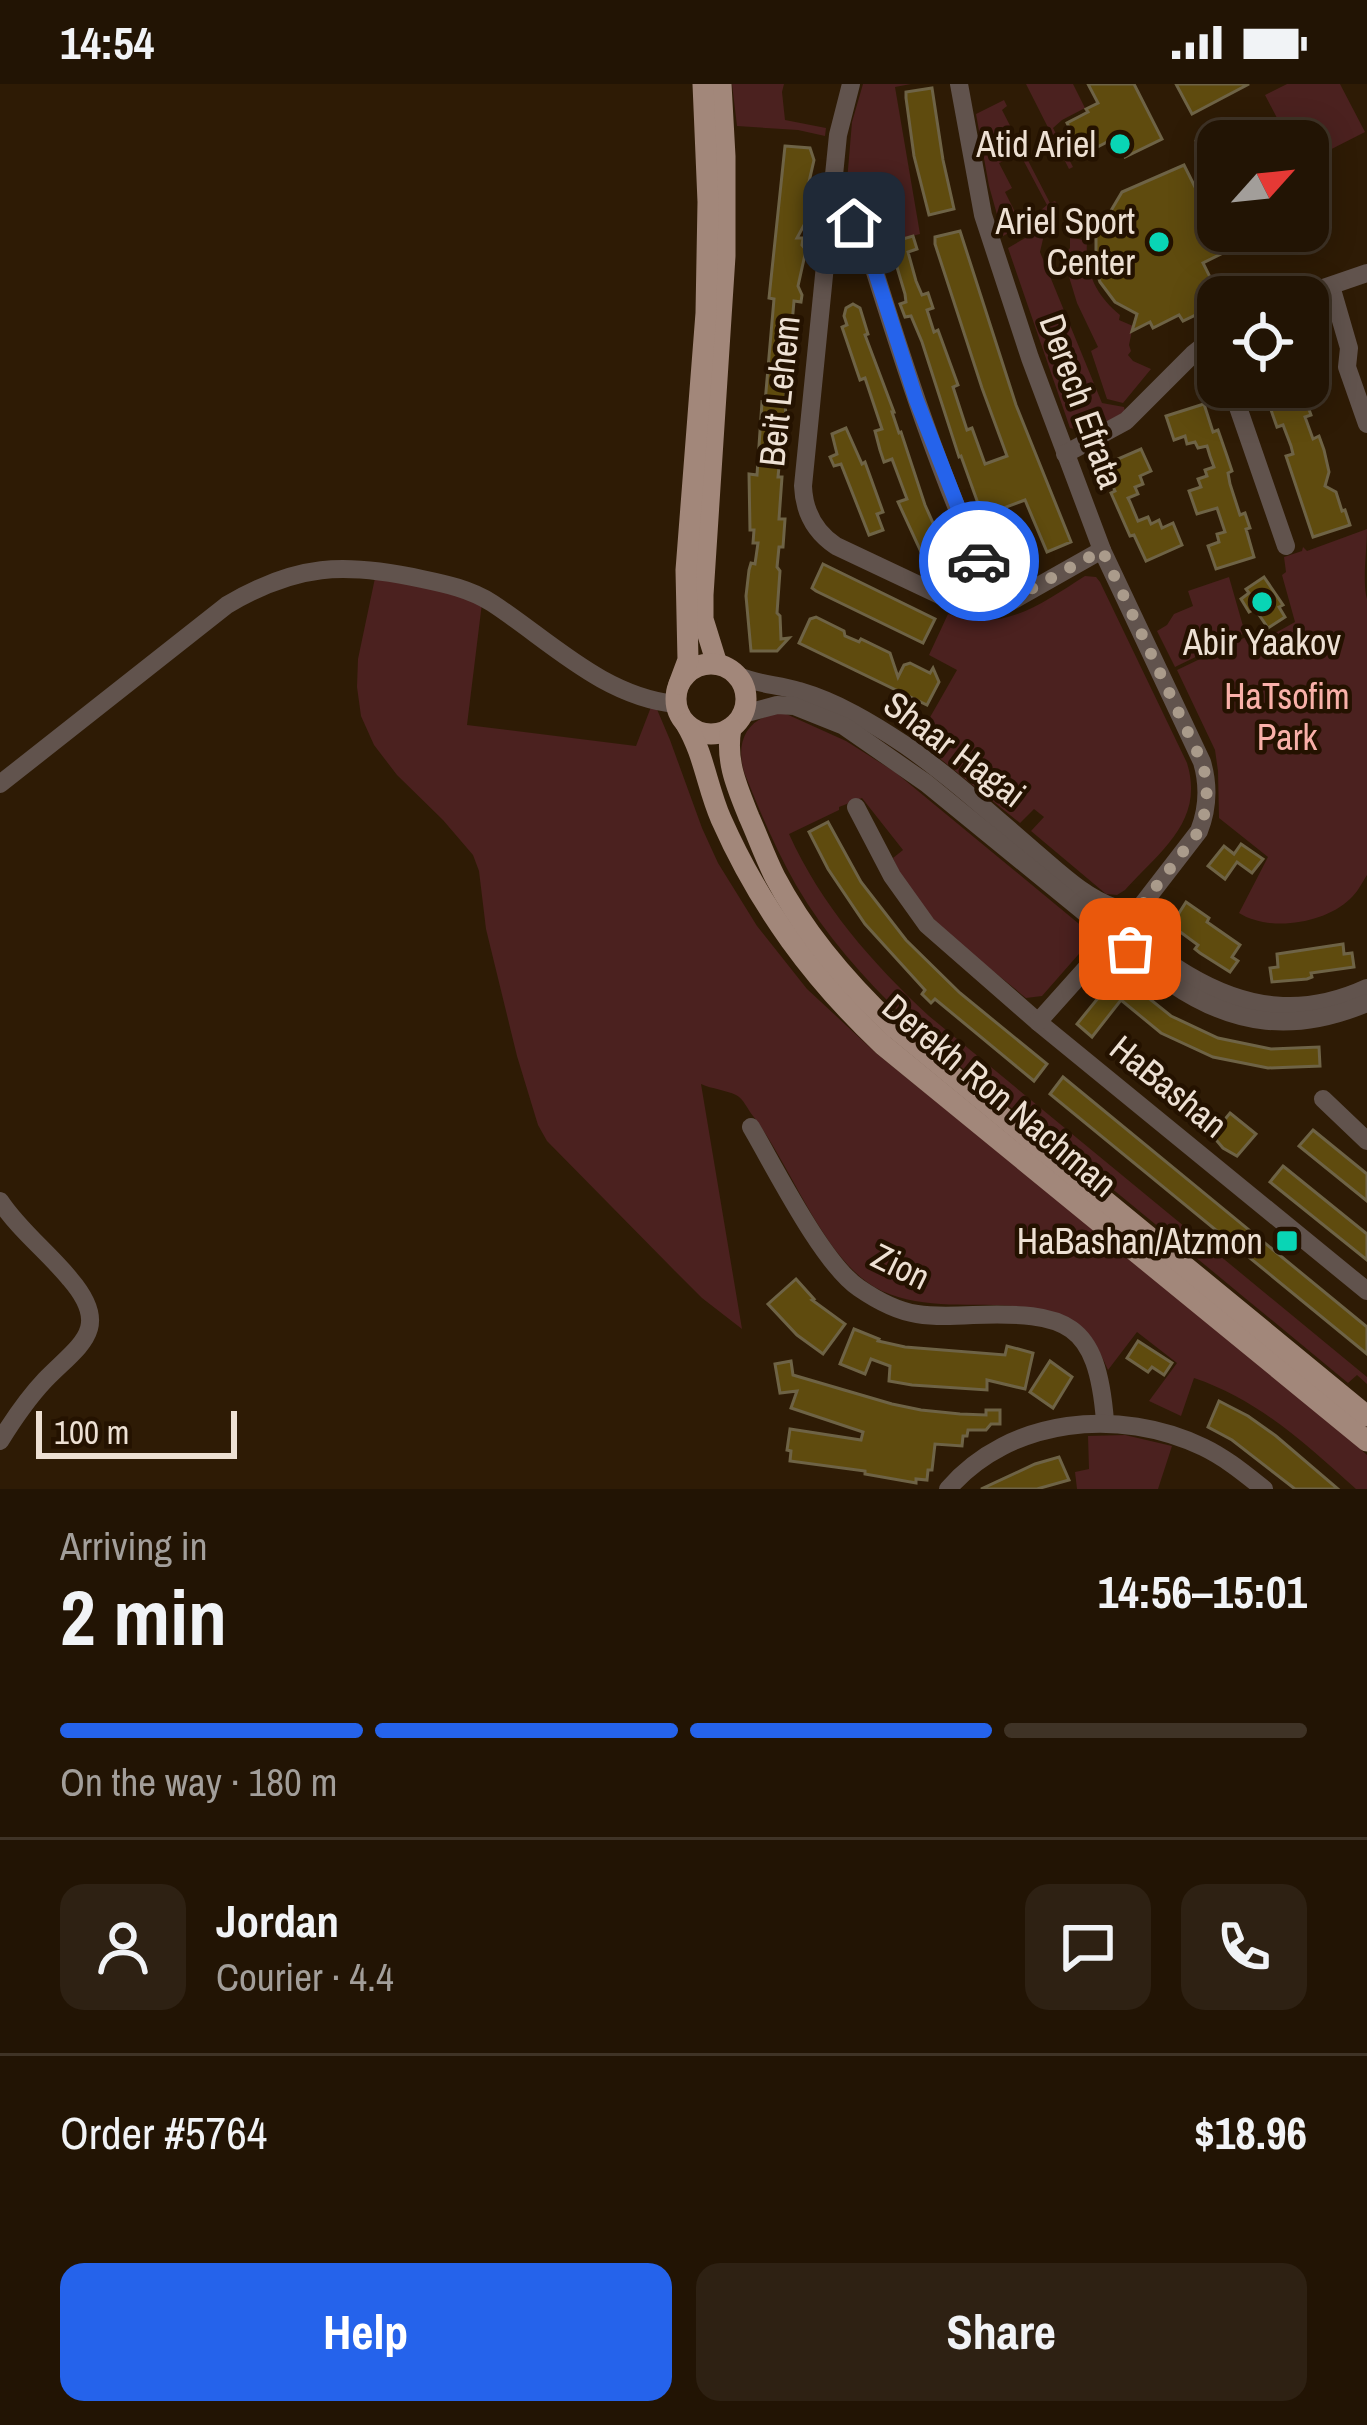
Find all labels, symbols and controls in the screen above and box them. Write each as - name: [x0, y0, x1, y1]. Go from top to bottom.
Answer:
- text: 14:54: [60, 12, 154, 73]
- place label: Atid Ariel: [975, 120, 1096, 168]
- north arrow: [1197, 120, 1329, 252]
- map controls: [1197, 120, 1329, 408]
- marker: Atid Ariel: [1107, 131, 1133, 157]
- pin: [803, 172, 905, 274]
- icon: home: [821, 190, 887, 256]
- place label: Ariel Sport Center: [995, 197, 1135, 286]
- marker: Ariel Sport Center: [1146, 229, 1172, 255]
- button: locate: [1197, 276, 1329, 408]
- street label: Derech Efrata: [1028, 307, 1136, 495]
- street label: Beit Lehem: [747, 313, 811, 469]
- courier: [919, 501, 1039, 621]
- icon: car: [946, 528, 1012, 594]
- marker: Abir Yaakov: [1249, 589, 1275, 615]
- place label: Abir Yaakov: [1182, 618, 1341, 666]
- park label: HaTsofim Park: [1224, 672, 1350, 761]
- street label: Shaar Hagai: [874, 680, 1036, 818]
- pin: [1079, 898, 1181, 1000]
- icon: bag: [1097, 916, 1163, 982]
- street label: Derekh Ron Nachman: [873, 983, 1127, 1207]
- street label: HaBashan: [1100, 1024, 1238, 1148]
- place label: HaBashan/Atzmon: [1017, 1217, 1263, 1265]
- marker: HaBashan/Atzmon: [1274, 1228, 1300, 1254]
- street label: Zion: [864, 1231, 938, 1301]
- scale bar: [36, 1405, 237, 1458]
- text: 100 m: [54, 1410, 129, 1454]
- text: Arriving in: [60, 1520, 208, 1572]
- text: 14:56–15:01: [1098, 1561, 1307, 1622]
- text: 2 min: [60, 1564, 227, 1669]
- text: On the way · 180 m: [60, 1756, 337, 1808]
- button: person: [60, 1884, 186, 2010]
- button: chat: [1025, 1884, 1151, 2010]
- button: phone: [1181, 1884, 1307, 2010]
- text: Jordan: [216, 1890, 339, 1951]
- text: Courier · 4.4: [216, 1951, 394, 2003]
- text: Order #5764: [60, 2102, 267, 2163]
- text: $18.96: [1194, 2102, 1307, 2163]
- button: Help: [60, 2263, 672, 2401]
- button: Share: [696, 2263, 1307, 2401]

